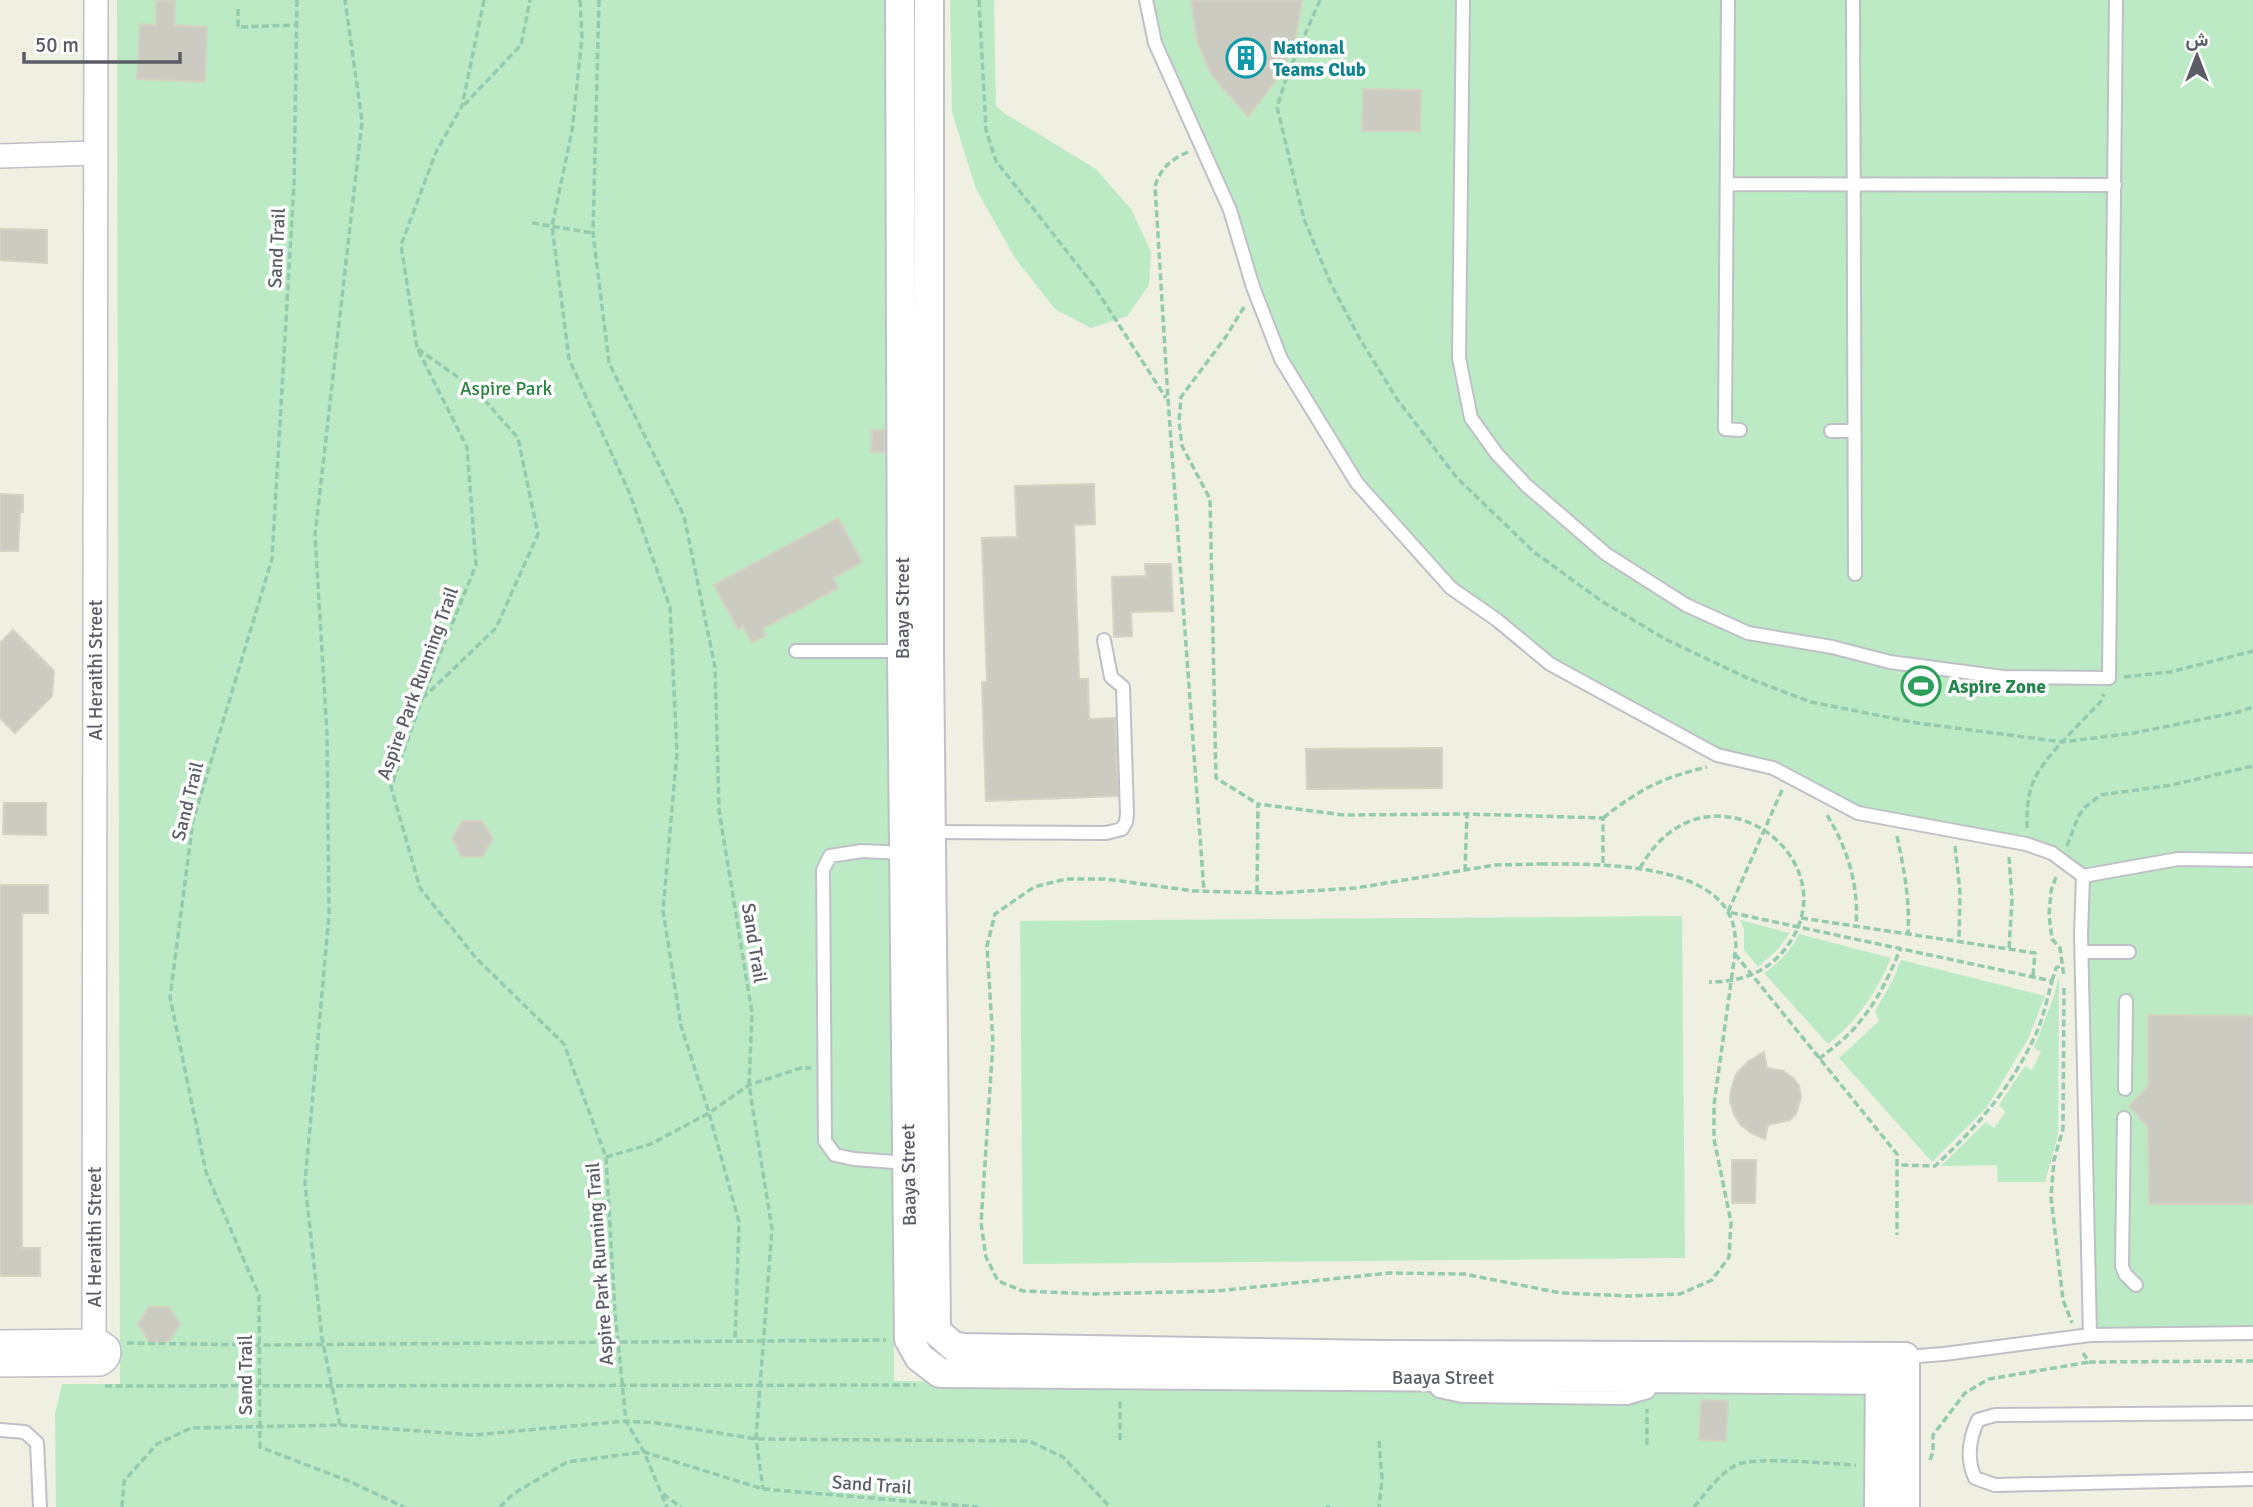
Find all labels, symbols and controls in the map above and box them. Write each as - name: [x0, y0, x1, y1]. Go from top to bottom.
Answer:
- scale bar: [24, 21, 180, 65]
- north arrow: [2162, 21, 2232, 91]
- text: ش: [2186, 28, 2209, 52]
- text: 50 m: [35, 32, 79, 58]
- place label: National Teams Club: [1273, 36, 1366, 82]
- building icon: National Teams Club: [1225, 37, 1267, 79]
- street label: Sand Trail: [263, 207, 291, 289]
- park label: Aspire Park: [460, 377, 552, 401]
- street label: Baaya Street: [891, 556, 915, 659]
- street label: Aspire Park Running Trail: [372, 584, 464, 783]
- street label: Al Heraithi Street: [84, 599, 108, 740]
- sports icon: Aspire Zone: [1900, 665, 1942, 707]
- place label: Aspire Zone: [1948, 675, 2046, 699]
- street label: Sand Trail: [167, 759, 209, 843]
- street label: Sand Trail: [736, 902, 772, 985]
- street label: Baaya Street: [896, 1123, 922, 1226]
- street label: Aspire Park Running Trail: [581, 1161, 619, 1366]
- street label: Al Heraithi Street: [83, 1166, 107, 1307]
- street label: Sand Trail: [234, 1335, 258, 1415]
- street label: Baaya Street: [1392, 1366, 1495, 1390]
- street label: Sand Trail: [831, 1470, 913, 1500]

